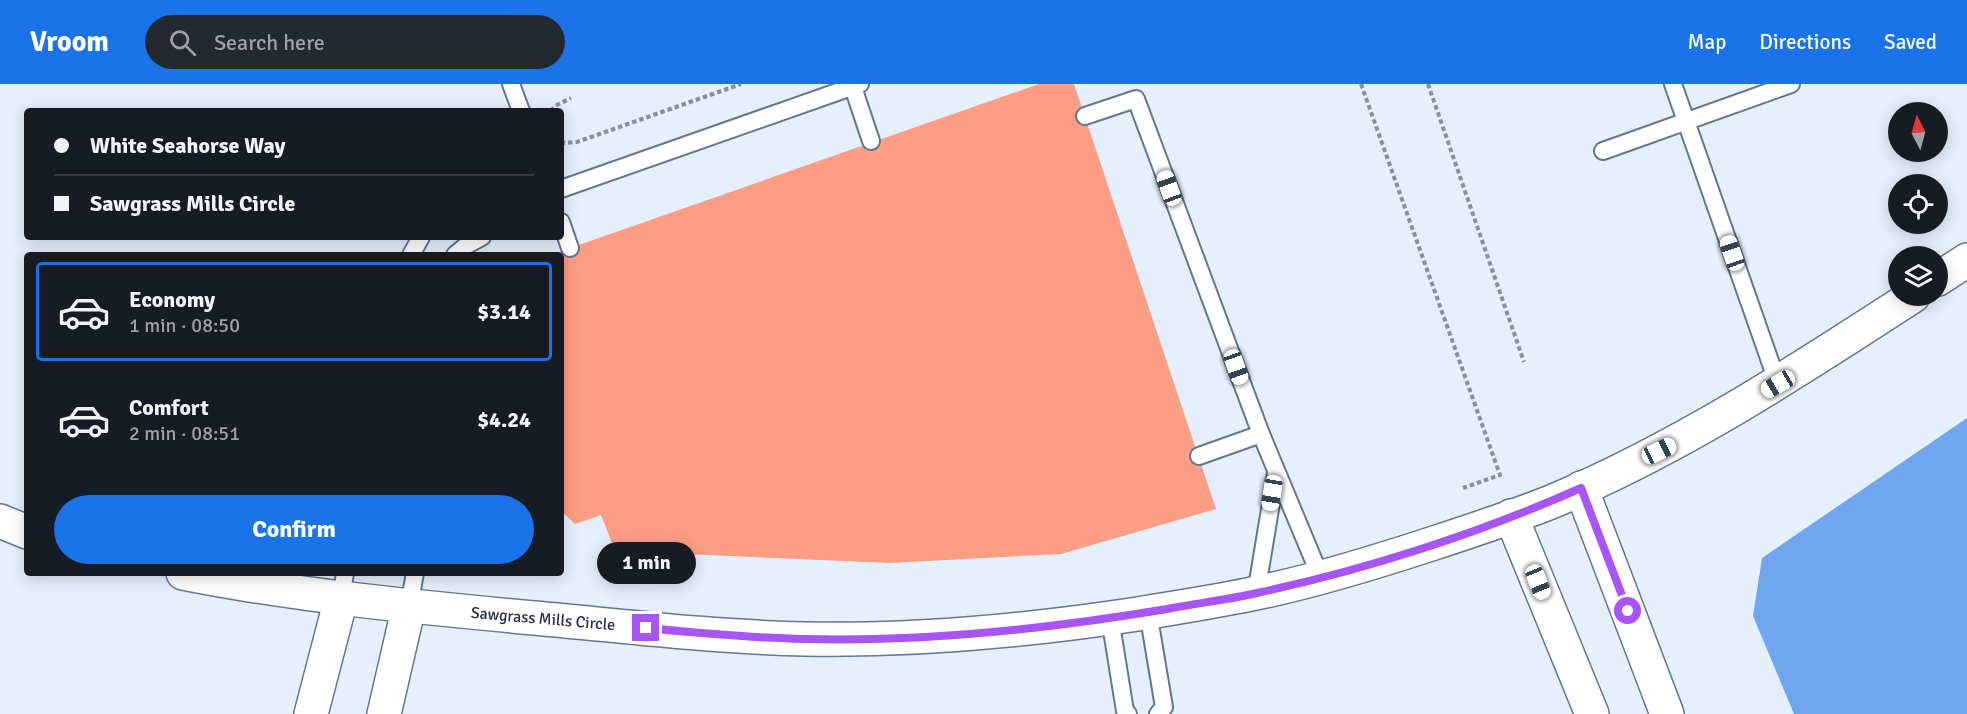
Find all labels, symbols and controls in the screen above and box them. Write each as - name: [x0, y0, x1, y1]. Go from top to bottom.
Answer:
- search box: [145, 15, 565, 69]
- text: Vroom: [30, 25, 109, 59]
- icon: search: [166, 26, 199, 59]
- text: Search here: [214, 29, 325, 56]
- text: Map: [1688, 29, 1726, 55]
- text: Directions: [1759, 29, 1851, 55]
- text: Saved: [1884, 29, 1937, 55]
- north arrow: [1888, 102, 1948, 162]
- map controls: [1888, 102, 1948, 306]
- text: White Seahorse Way: [90, 132, 285, 159]
- car: [1154, 168, 1184, 208]
- button: locate: [1888, 174, 1948, 234]
- text: Sawgrass Mills Circle: [90, 190, 295, 217]
- car: [1718, 233, 1746, 273]
- button: layers: [1888, 246, 1948, 306]
- icon: car: [57, 285, 111, 339]
- text: Economy: [129, 286, 215, 313]
- text: $3.14: [477, 298, 531, 325]
- text: 1 min · 08:50: [129, 313, 240, 338]
- car: [1221, 347, 1251, 387]
- car: [1758, 367, 1798, 401]
- icon: car: [57, 393, 111, 447]
- text: Comfort: [129, 394, 209, 421]
- text: $4.24: [477, 406, 531, 433]
- text: 2 min · 08:51: [129, 421, 240, 446]
- car: [1639, 435, 1679, 467]
- car: [1260, 474, 1284, 512]
- button: Confirm: [54, 495, 534, 564]
- callout: 1 min: [596, 541, 696, 583]
- text: 1 min: [622, 550, 671, 575]
- car: [1523, 562, 1553, 602]
- route start: [1614, 597, 1641, 624]
- street label: Sawgrass Mills Circle: [470, 603, 616, 635]
- route end: [632, 614, 659, 641]

